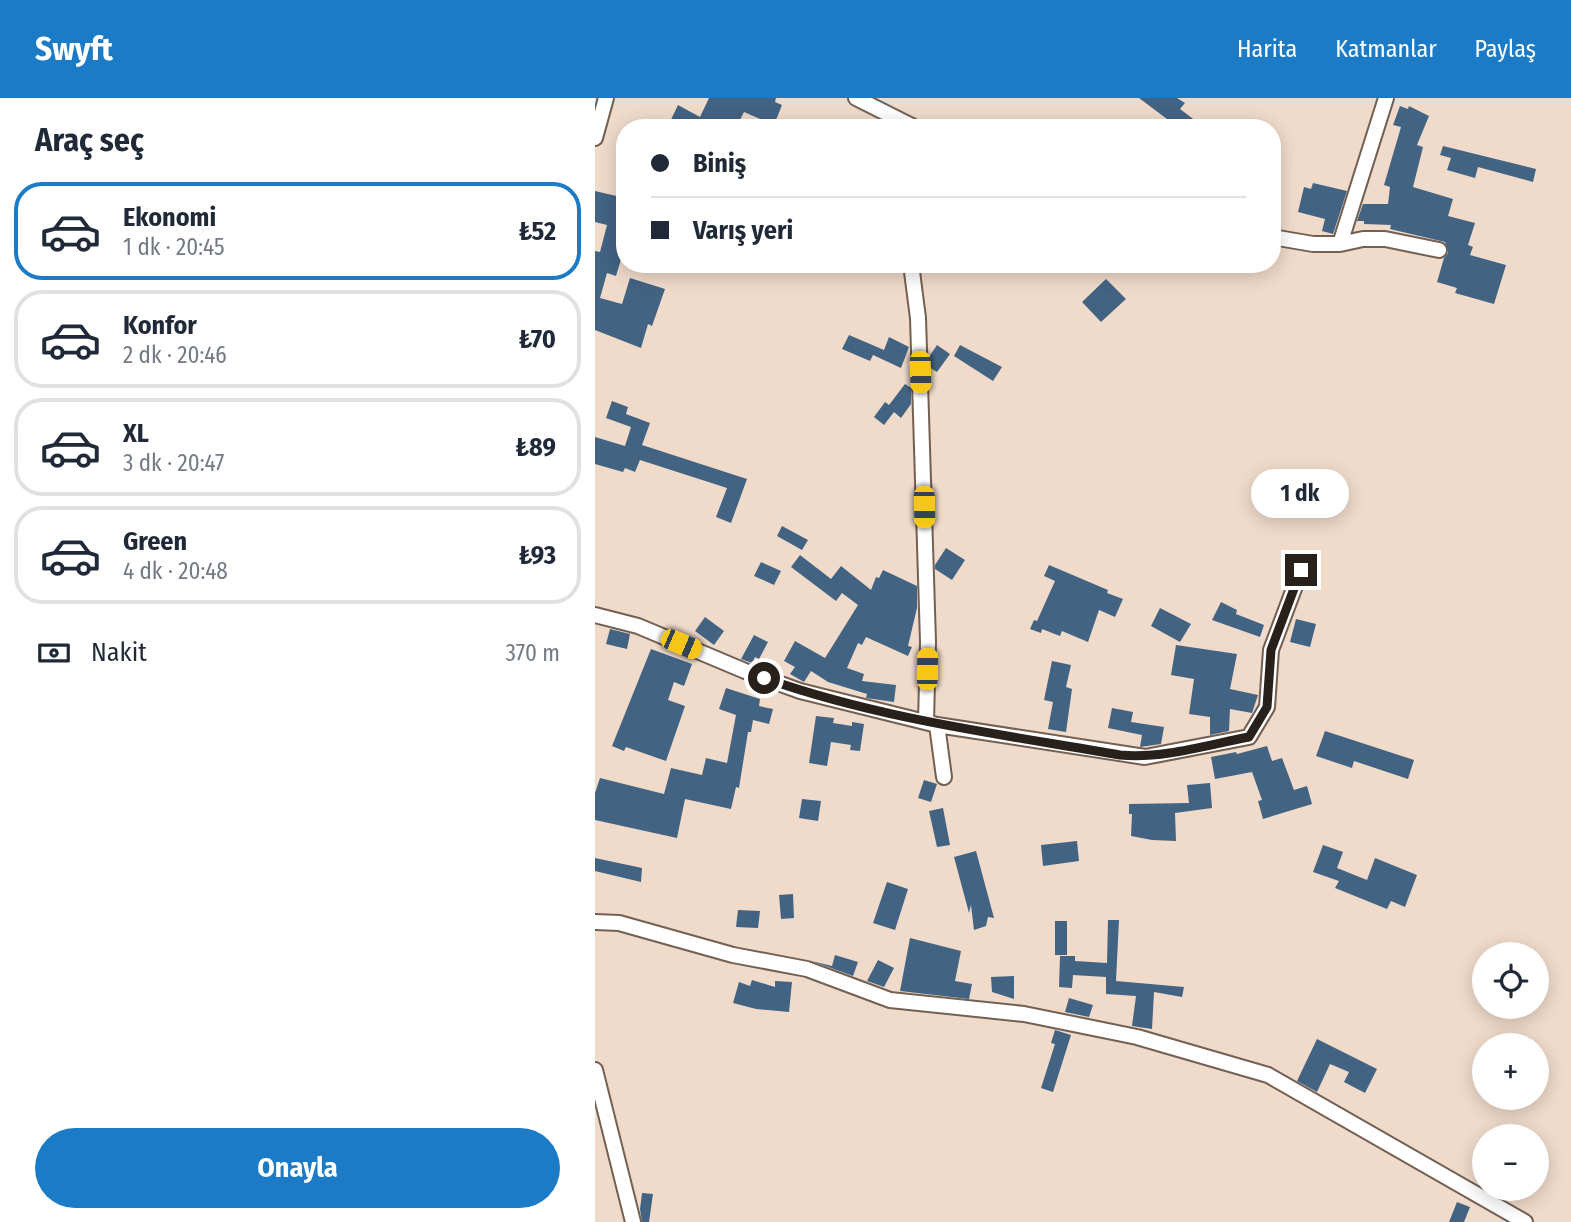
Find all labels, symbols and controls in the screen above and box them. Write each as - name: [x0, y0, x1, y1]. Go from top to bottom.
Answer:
- text: Swyft: [35, 29, 113, 69]
- text: Harita: [1237, 35, 1297, 63]
- text: Katmanlar: [1335, 35, 1437, 63]
- text: Paylaş: [1475, 35, 1536, 63]
- text: Araç seç: [35, 121, 144, 159]
- text: Biniş: [693, 148, 746, 179]
- icon: car: [39, 200, 102, 263]
- text: Ekonomi: [123, 202, 216, 233]
- text: Varış yeri: [693, 215, 793, 246]
- text: ₺52: [518, 216, 556, 247]
- text: 1 dk · 20:45: [123, 233, 224, 261]
- icon: car: [39, 308, 102, 371]
- text: Konfor: [123, 310, 197, 341]
- text: ₺70: [519, 324, 556, 355]
- text: 2 dk · 20:46: [123, 341, 227, 369]
- car: [909, 351, 932, 393]
- icon: car: [39, 416, 102, 479]
- text: XL: [123, 418, 149, 449]
- text: ₺89: [515, 432, 556, 463]
- text: 3 dk · 20:47: [123, 449, 224, 477]
- callout: 1 dk: [1252, 468, 1350, 518]
- text: 1 dk: [1281, 479, 1319, 507]
- car: [914, 486, 935, 528]
- icon: car: [39, 524, 102, 587]
- text: Green: [123, 526, 187, 557]
- text: ₺93: [519, 540, 556, 571]
- route end: [1285, 554, 1317, 586]
- text: 4 dk · 20:48: [123, 557, 228, 585]
- car: [658, 626, 705, 662]
- icon: cash: [35, 634, 73, 672]
- text: Nakit: [91, 637, 147, 668]
- text: 370 m: [506, 639, 560, 667]
- car: [917, 648, 938, 690]
- route start: [748, 662, 780, 694]
- map controls: [1472, 942, 1549, 1201]
- button: locate: [1472, 942, 1549, 1019]
- button: +: [1472, 1033, 1549, 1110]
- button: −: [1472, 1124, 1549, 1201]
- button: Onayla: [35, 1128, 560, 1208]

